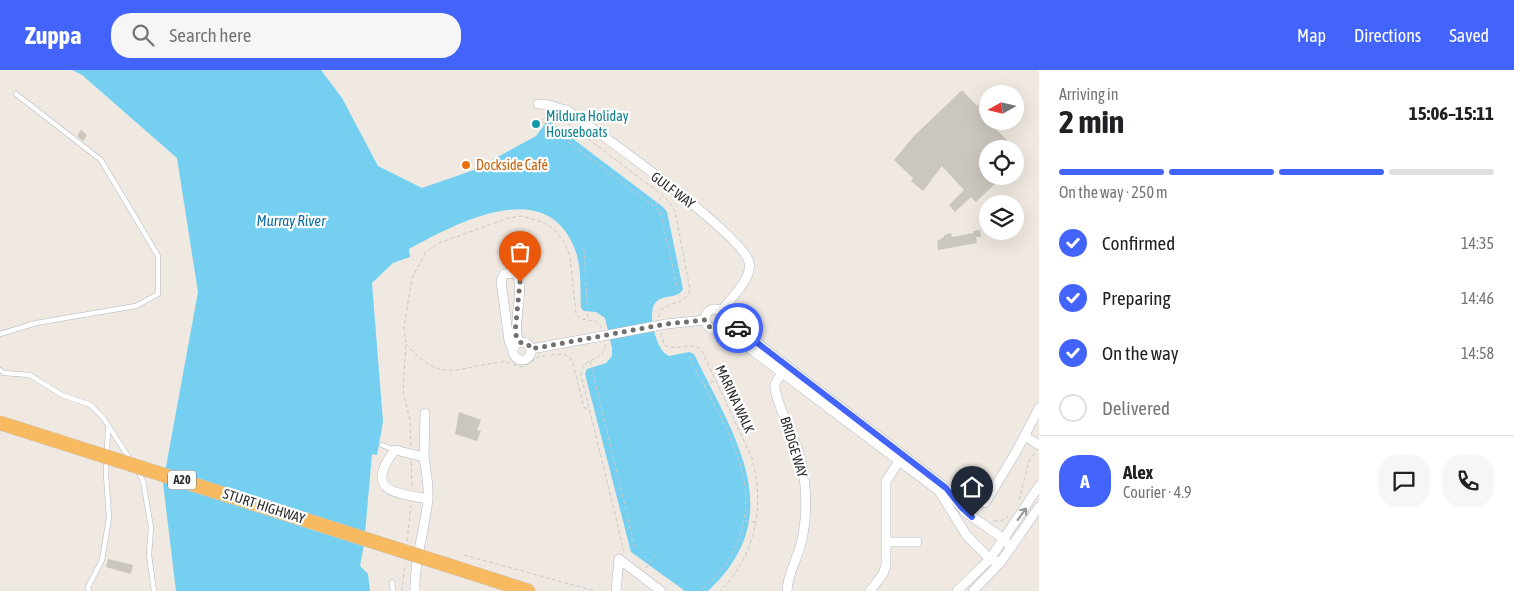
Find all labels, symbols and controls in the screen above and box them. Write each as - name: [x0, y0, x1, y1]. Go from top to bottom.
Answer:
- search box: [111, 13, 461, 58]
- icon: search: [129, 21, 157, 49]
- text: Zuppa: [25, 22, 81, 49]
- text: Search here: [169, 24, 251, 46]
- text: Map: [1297, 25, 1326, 46]
- text: Directions: [1354, 25, 1421, 46]
- text: Saved: [1449, 25, 1489, 46]
- north arrow: [979, 85, 1024, 130]
- map controls: [979, 85, 1024, 240]
- text: Arriving in: [1059, 85, 1119, 103]
- text: 15:06–15:11: [1409, 102, 1494, 124]
- text: 2 min: [1059, 103, 1124, 140]
- place label: Mildura Holiday Houseboats: [546, 108, 629, 140]
- marker: Mildura Holiday Houseboats: [530, 118, 542, 130]
- button: locate: [979, 140, 1024, 185]
- place label: Dockside Café: [476, 157, 548, 173]
- marker: Dockside Café: [460, 159, 472, 171]
- street label: GULF WAY: [648, 168, 699, 212]
- text: On the way · 250 m: [1059, 183, 1168, 201]
- button: layers: [979, 195, 1024, 240]
- water label: Murray River: [256, 212, 326, 229]
- icon: check: [1059, 229, 1087, 257]
- pin: [499, 231, 541, 282]
- text: Confirmed: [1102, 232, 1175, 254]
- text: 14:35: [1461, 234, 1494, 252]
- icon: bag: [506, 238, 534, 266]
- icon: check: [1059, 284, 1087, 312]
- text: Preparing: [1102, 287, 1171, 309]
- text: 14:46: [1461, 289, 1494, 307]
- courier: [713, 303, 763, 353]
- icon: car: [724, 314, 752, 342]
- icon: check: [1059, 339, 1087, 367]
- text: On the way: [1102, 342, 1179, 364]
- text: 14:58: [1461, 344, 1494, 362]
- street label: MARINA WALK: [712, 363, 758, 436]
- text: Delivered: [1102, 397, 1170, 419]
- street label: BRIDGE WAY: [777, 415, 811, 480]
- button: chat: [1378, 455, 1430, 507]
- button: phone: [1442, 455, 1494, 507]
- text: Alex: [1123, 461, 1153, 483]
- pin: [951, 466, 993, 517]
- road number: A20: [168, 470, 196, 490]
- text: A: [1080, 470, 1090, 492]
- icon: home: [958, 473, 986, 501]
- text: Courier · 4.9: [1123, 483, 1192, 501]
- street label: STURT HIGHWAY: [221, 485, 308, 527]
- one-way arrow: [1017, 507, 1027, 521]

